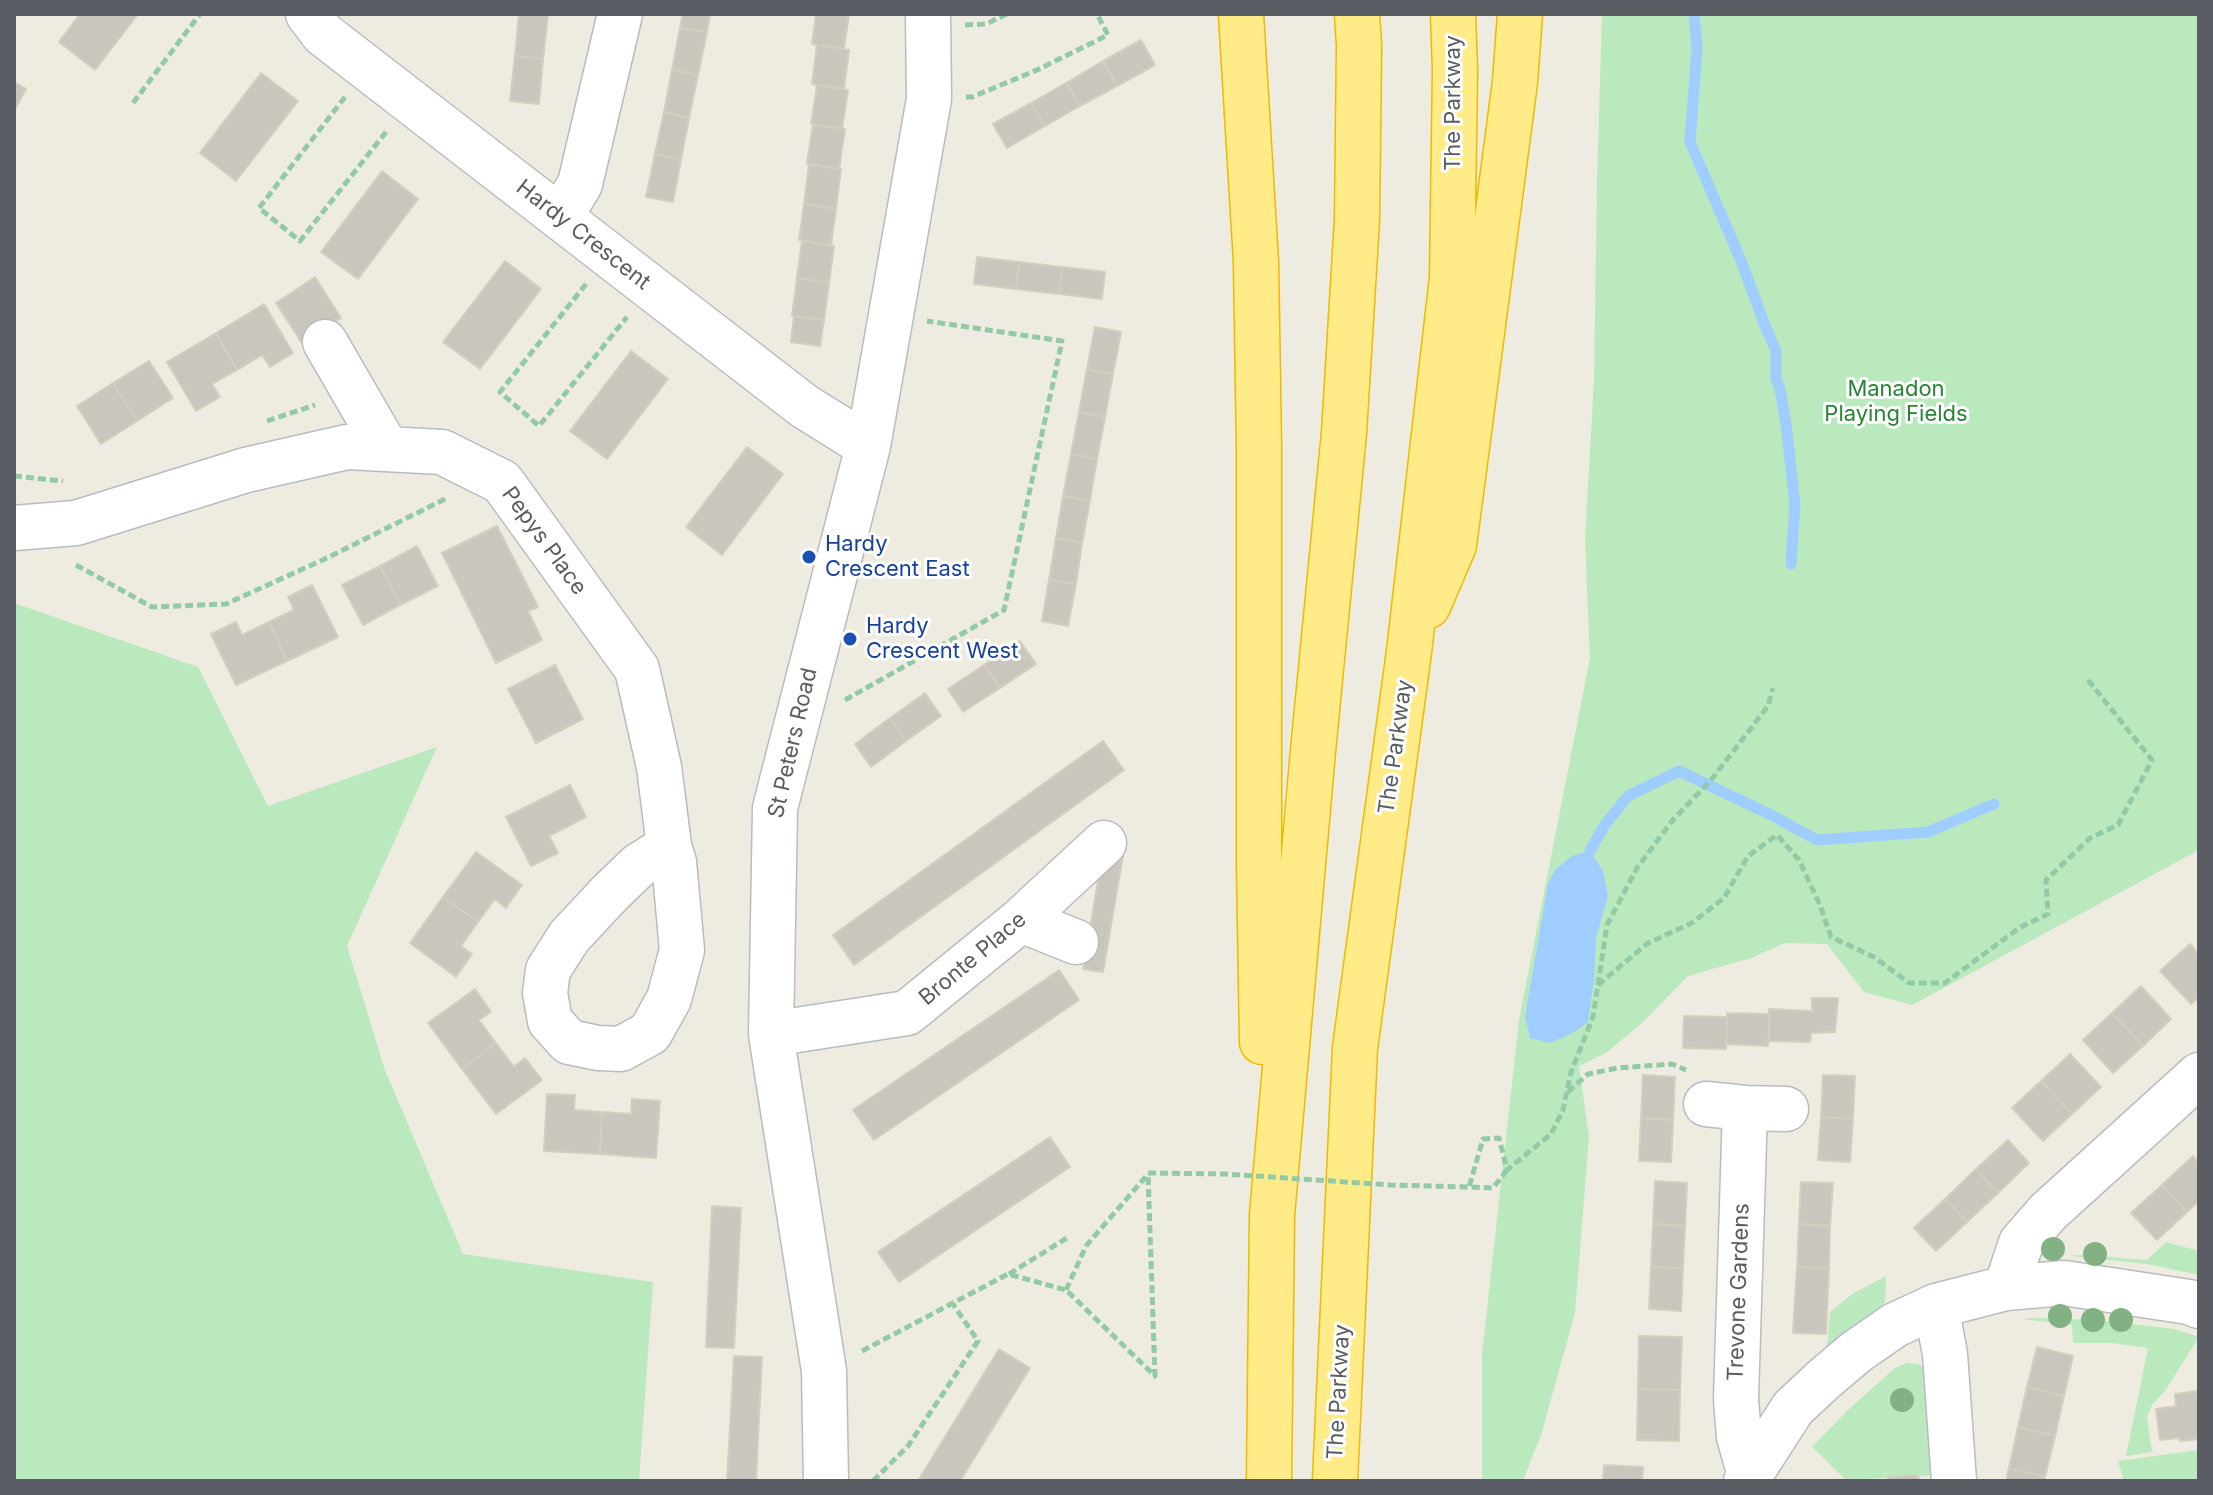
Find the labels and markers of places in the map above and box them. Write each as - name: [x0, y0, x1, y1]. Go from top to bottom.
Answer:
- place label: Hardy Crescent East: [825, 531, 970, 582]
- marker: Hardy Crescent East: [800, 548, 818, 566]
- place label: Hardy Crescent West: [866, 613, 1018, 664]
- marker: Hardy Crescent West: [841, 630, 859, 648]

